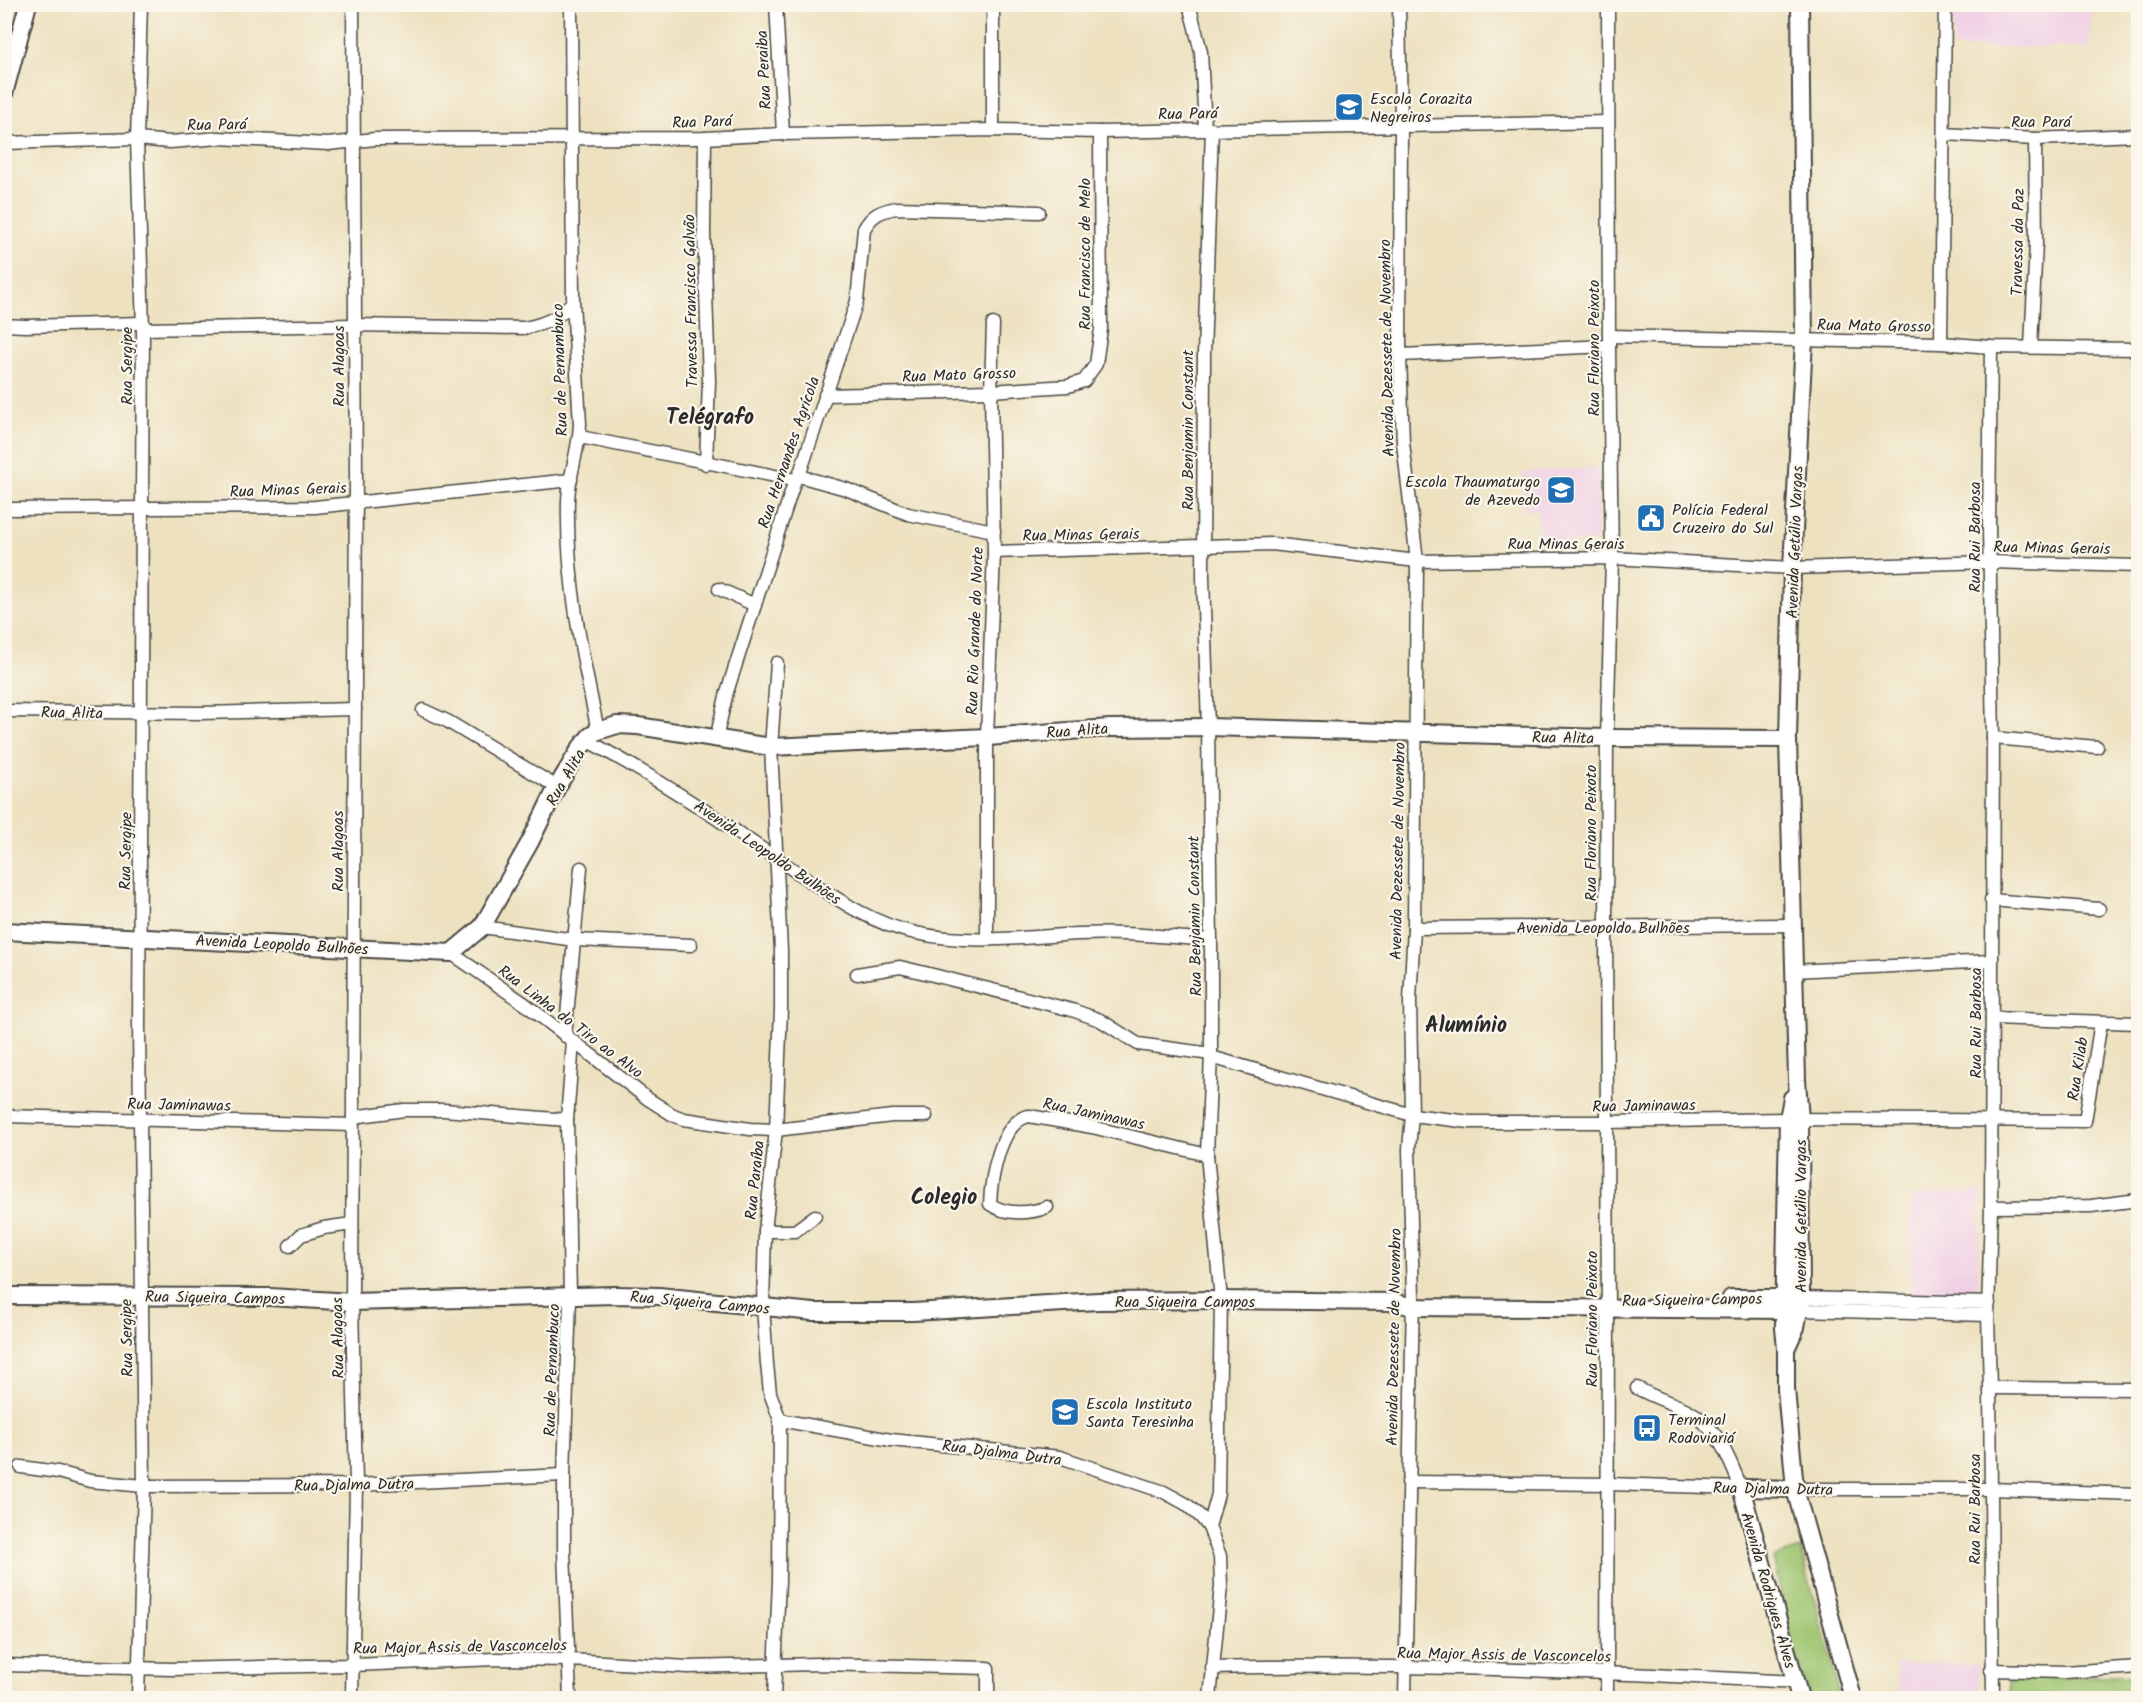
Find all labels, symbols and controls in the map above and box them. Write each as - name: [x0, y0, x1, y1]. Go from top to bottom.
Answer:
- street label: Rua Peraiba: [750, 30, 779, 110]
- place label: Escola Corazita Negreiros: [1370, 87, 1473, 130]
- school or university icon: Escola Corazita Negreiros: [1333, 91, 1365, 123]
- street label: Rua Pará: [1158, 101, 1220, 128]
- street label: Rua Pará: [672, 109, 734, 136]
- street label: Rua Pará: [2011, 110, 2072, 135]
- street label: Rua Pará: [187, 112, 249, 139]
- street label: Rua Francisco de Melo: [1073, 178, 1098, 330]
- street label: Travessa da Paz: [2005, 188, 2032, 296]
- street label: Travessa Francisco Galvão: [677, 214, 706, 388]
- street label: Avenida Dezessete de Novembro: [1373, 239, 1402, 457]
- street label: Rua Floriano Peixoto: [1582, 280, 1607, 416]
- street label: Rua de Pernambuco: [546, 303, 575, 437]
- street label: Rua Mato Grosso: [1817, 313, 1931, 340]
- street label: Rua Alagoas: [327, 325, 352, 407]
- street label: Rua Sergipe: [115, 327, 140, 405]
- street label: Rua Benjamin Constant: [1176, 349, 1201, 510]
- street label: Rua Mato Grosso: [902, 361, 1017, 390]
- street label: Rua Hernandes Agrícola: [752, 373, 827, 532]
- district label: Telégrafo: [666, 401, 754, 436]
- street label: Avenida Getúlio Vargas: [1780, 465, 1811, 619]
- place label: Escola Thaumaturgo de Azevedo: [1405, 470, 1540, 513]
- school or university icon: Escola Thaumaturgo de Azevedo: [1545, 474, 1577, 506]
- street label: Rua Minas Gerais: [229, 476, 347, 505]
- street label: Rua Rui Barbosa: [1963, 481, 1988, 593]
- place label: Polícia Federal Cruzeiro do Sul: [1672, 498, 1773, 541]
- public building icon: Polícia Federal Cruzeiro do Sul: [1635, 502, 1667, 534]
- street label: Rua Minas Gerais: [1022, 522, 1140, 549]
- street label: Rua Minas Gerais: [1507, 532, 1625, 557]
- street label: Rua Minas Gerais: [1993, 535, 2111, 562]
- street label: Rua Rio Grande do Norte: [960, 546, 991, 716]
- street label: Rua Alita: [41, 700, 103, 727]
- street label: Rua Alita: [1045, 717, 1109, 746]
- street label: Rua Alita: [1532, 725, 1594, 752]
- street label: Avenida Dezessete de Novembro: [1384, 742, 1413, 960]
- street label: Rua Alita: [540, 745, 593, 811]
- street label: Rua Floriano Peixoto: [1579, 765, 1604, 901]
- street label: Avenida Leopoldo Bulhões: [688, 794, 846, 912]
- street label: Rua Alagoas: [326, 810, 351, 892]
- street label: Rua Sergipe: [113, 812, 140, 890]
- street label: Rua Benjamin Constant: [1182, 835, 1209, 996]
- street label: Avenida Leopoldo Bulhões: [1516, 916, 1690, 941]
- street label: Avenida Leopoldo Bulhões: [195, 928, 369, 963]
- street label: Rua Linha do Tiro ao Alvo: [492, 959, 648, 1085]
- street label: Rua Rui Barbosa: [1964, 967, 1989, 1079]
- district label: Alumínio: [1425, 1009, 1507, 1044]
- street label: Rua Kilab: [2061, 1035, 2096, 1103]
- street label: Rua Jaminawas: [1040, 1091, 1147, 1138]
- street label: Rua Jaminawas: [127, 1092, 231, 1119]
- street label: Rua Jaminawas: [1592, 1093, 1696, 1120]
- street label: Rua Paraíba: [739, 1139, 772, 1221]
- street label: Avenida Getúlio Vargas: [1789, 1139, 1814, 1293]
- district label: Colegio: [911, 1181, 977, 1216]
- street label: Avenida Dezessete de Novembro: [1380, 1228, 1409, 1446]
- street label: Rua Floriano Peixoto: [1580, 1251, 1605, 1387]
- street label: Rua Siqueira Campos: [145, 1285, 286, 1312]
- street label: Rua Siqueira Campos: [629, 1285, 771, 1322]
- street label: Rua Siqueira Campos: [1622, 1287, 1763, 1314]
- street label: Rua Siqueira Campos: [1115, 1290, 1255, 1315]
- street label: Rua Alagoas: [325, 1297, 352, 1379]
- street label: Rua Sergipe: [114, 1299, 141, 1377]
- street label: Rua de Pernambuco: [538, 1303, 567, 1437]
- place label: Escola Instituto Santa Teresinha: [1086, 1392, 1194, 1435]
- school or university icon: Escola Instituto Santa Teresinha: [1049, 1396, 1081, 1428]
- place label: Terminal Rodoviariá: [1668, 1408, 1736, 1451]
- bus stop icon: Terminal Rodoviariá: [1631, 1412, 1663, 1444]
- street label: Rua Djalma Dutra: [941, 1434, 1063, 1473]
- street label: Rua Rui Barbosa: [1963, 1453, 1988, 1565]
- street label: Rua Djalma Dutra: [294, 1472, 414, 1499]
- street label: Rua Djalma Dutra: [1713, 1476, 1833, 1503]
- street label: Avenida Rodrigues Alves: [1733, 1509, 1802, 1672]
- street label: Rua Major Assis de Vasconcelos: [353, 1633, 567, 1662]
- street label: Rua Major Assis de Vasconcelos: [1397, 1641, 1611, 1670]

